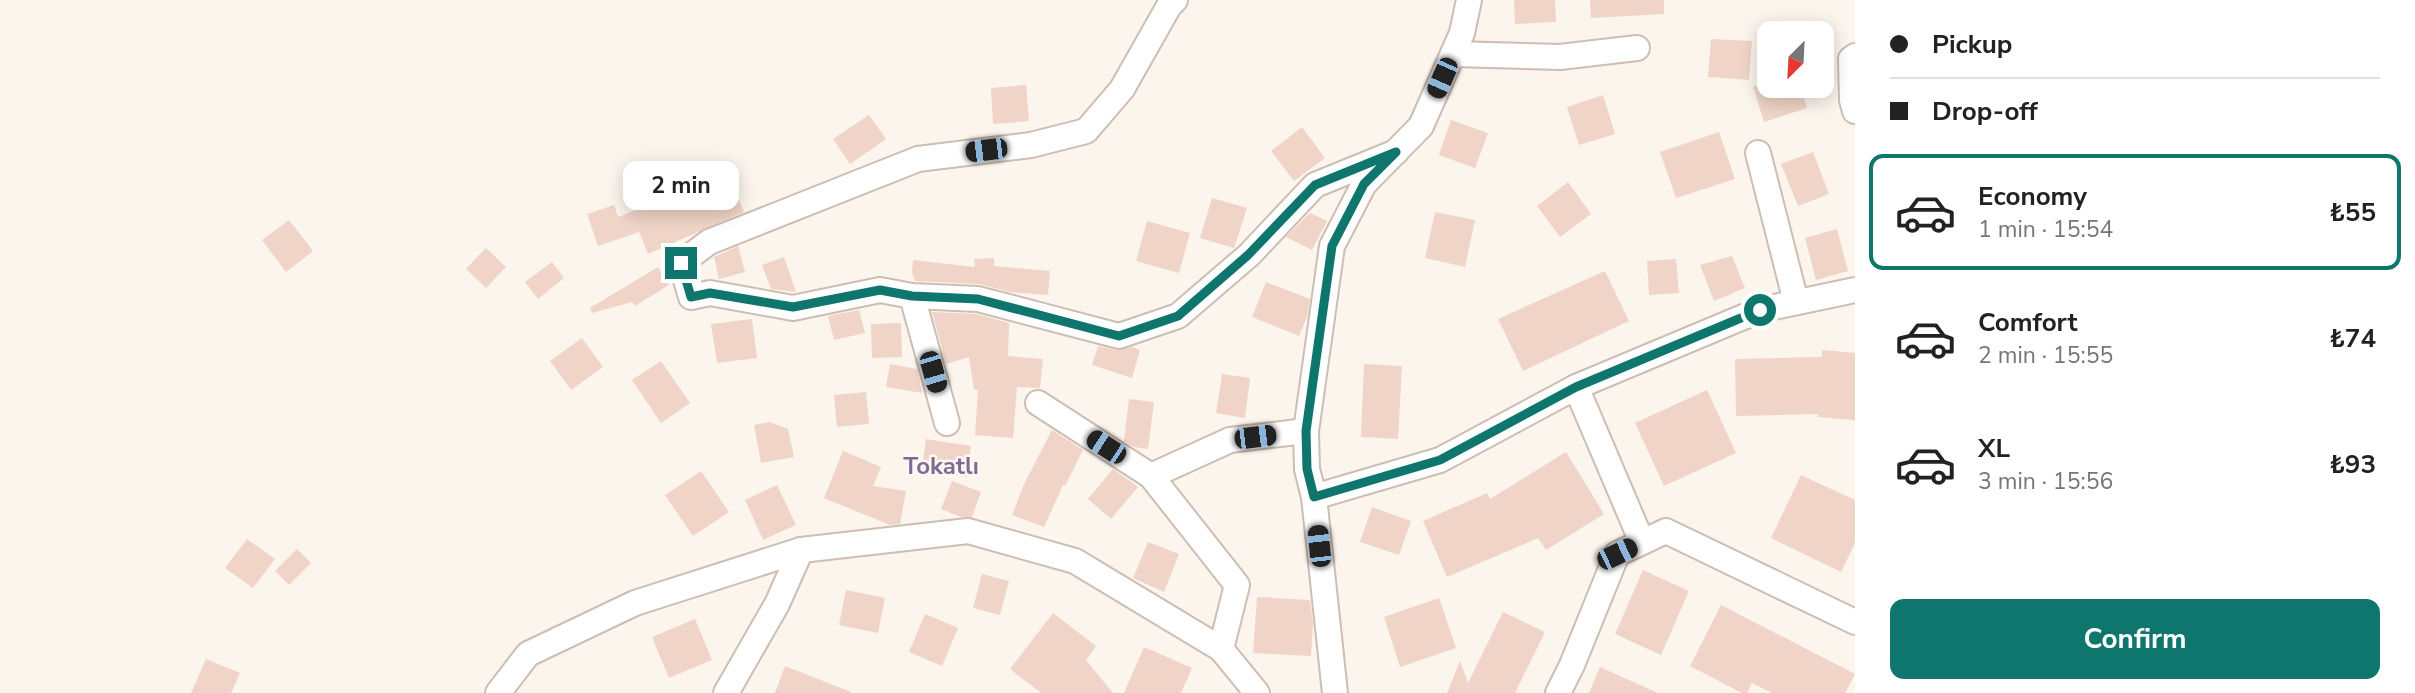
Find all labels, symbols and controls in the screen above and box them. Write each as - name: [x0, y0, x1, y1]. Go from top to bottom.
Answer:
- north arrow: [1757, 21, 1834, 98]
- map controls: [1757, 21, 1834, 98]
- text: Pickup: [1932, 27, 2012, 62]
- car: [1424, 55, 1461, 101]
- text: Drop-off: [1932, 94, 2038, 129]
- car: [964, 137, 1009, 163]
- callout: 2 min: [623, 162, 739, 210]
- text: 2 min: [651, 170, 711, 201]
- text: Economy: [1978, 179, 2087, 214]
- icon: car: [1894, 181, 1957, 244]
- text: ₺55: [2329, 195, 2376, 230]
- text: 1 min · 15:54: [1978, 214, 2113, 245]
- route end: [665, 247, 697, 279]
- route start: [1744, 294, 1776, 326]
- text: Comfort: [1978, 305, 2078, 340]
- icon: car: [1894, 307, 1957, 370]
- text: ₺74: [2329, 321, 2376, 356]
- text: 2 min · 15:55: [1978, 340, 2113, 371]
- car: [918, 349, 949, 395]
- car: [1233, 424, 1278, 450]
- car: [1083, 427, 1130, 467]
- text: XL: [1978, 431, 2010, 466]
- icon: car: [1894, 433, 1957, 496]
- text: ₺93: [2329, 447, 2376, 482]
- district label: Tokatlı: [903, 450, 979, 482]
- text: 3 min · 15:56: [1978, 466, 2113, 497]
- car: [1307, 524, 1332, 568]
- car: [1594, 535, 1641, 573]
- button: Confirm: [1890, 599, 2380, 679]

